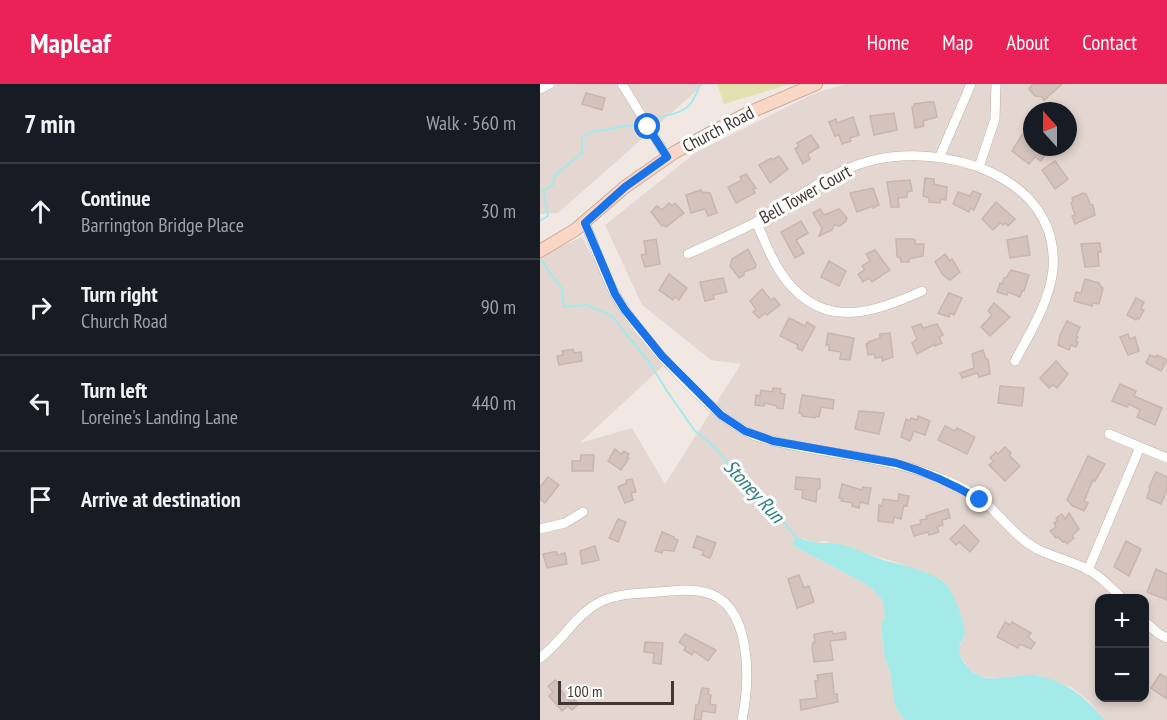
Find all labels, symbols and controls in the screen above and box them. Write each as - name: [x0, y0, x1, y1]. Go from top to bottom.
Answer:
- text: Mapleaf: [30, 24, 111, 61]
- text: Home: [867, 29, 909, 56]
- text: Map: [942, 29, 973, 56]
- text: About: [1006, 29, 1049, 56]
- text: Contact: [1082, 29, 1137, 56]
- street label: Church Road: [678, 101, 758, 157]
- north arrow: [1023, 102, 1077, 156]
- text: 7 min: [24, 107, 75, 140]
- text: Walk · 560 m: [426, 110, 516, 136]
- route start: [634, 113, 660, 139]
- street label: Bell Tower Court: [755, 159, 855, 229]
- text: Continue: [81, 184, 151, 212]
- icon: ahead: [24, 195, 57, 228]
- text: 30 m: [481, 198, 516, 224]
- text: Barrington Bridge Place: [81, 212, 244, 238]
- text: Turn right: [81, 280, 158, 308]
- icon: right: [24, 291, 57, 324]
- text: 90 m: [481, 294, 516, 320]
- text: Church Road: [81, 308, 167, 334]
- text: Turn left: [81, 376, 147, 404]
- icon: left: [24, 387, 57, 420]
- text: 440 m: [472, 390, 516, 416]
- text: Loreine's Landing Lane: [81, 404, 238, 430]
- water label: Stoney Run: [718, 454, 791, 529]
- icon: arrive: [24, 483, 57, 516]
- text: Arrive at destination: [81, 485, 241, 513]
- route end: [966, 486, 992, 512]
- map controls: [1095, 594, 1149, 702]
- button: +: [1095, 594, 1149, 648]
- button: −: [1095, 648, 1149, 702]
- scale bar: [558, 678, 674, 706]
- text: 100 m: [567, 681, 602, 701]

